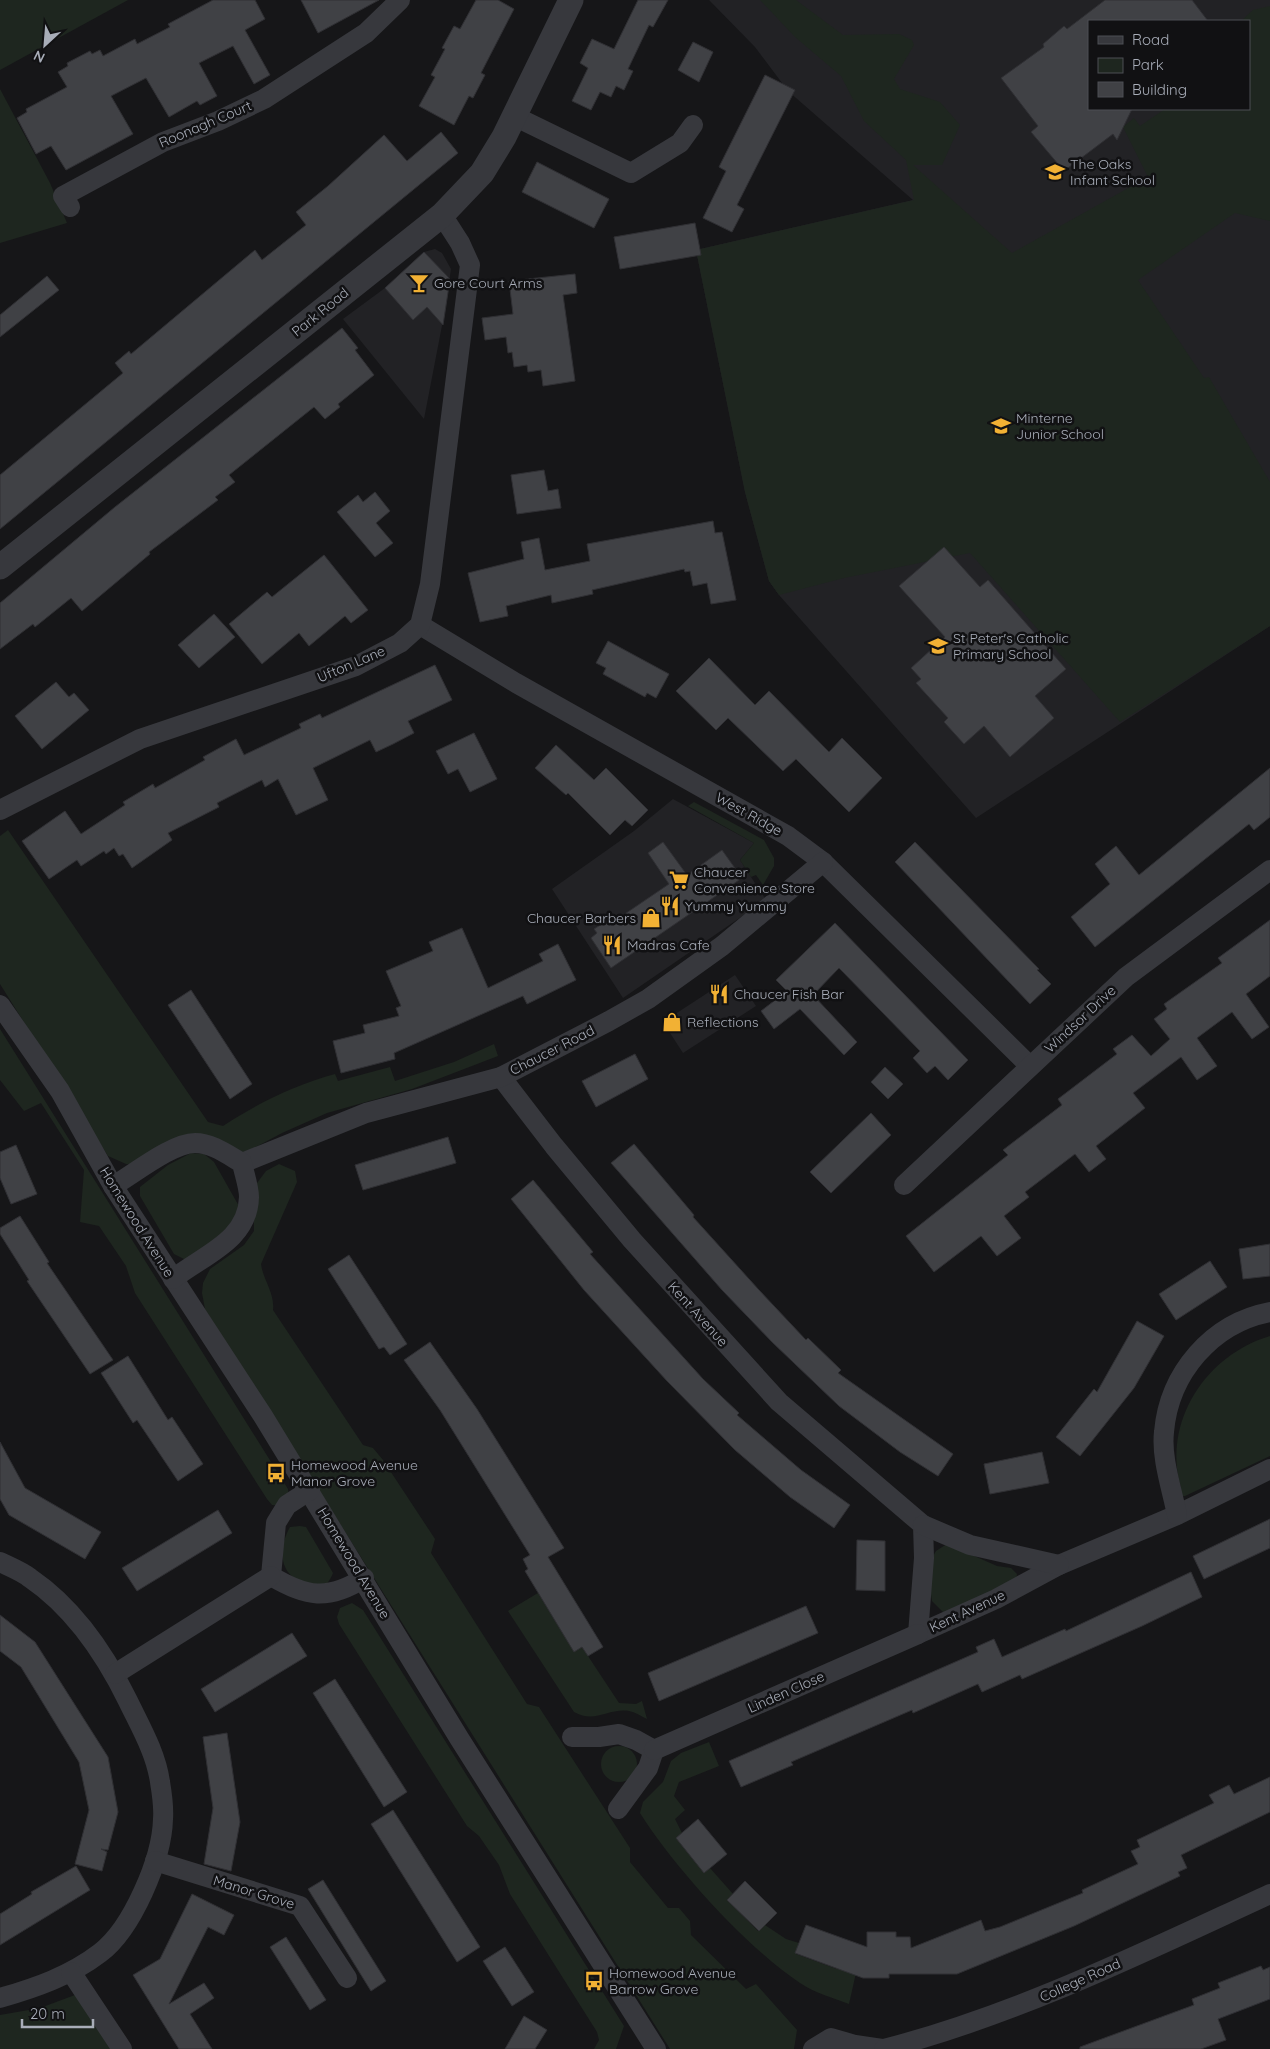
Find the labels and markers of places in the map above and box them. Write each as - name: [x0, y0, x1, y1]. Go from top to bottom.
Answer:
- place label: The Oaks Infant School: [1070, 155, 1155, 189]
- school or university icon: The Oaks Infant School: [1044, 161, 1066, 183]
- bar icon: Gore Court Arms: [408, 272, 430, 294]
- place label: Gore Court Arms: [434, 274, 542, 292]
- place label: Minterne Junior School: [1016, 409, 1104, 443]
- school or university icon: Minterne Junior School: [990, 415, 1012, 437]
- place label: St Peter's Catholic Primary School: [953, 629, 1069, 663]
- school or university icon: St Peter's Catholic Primary School: [927, 635, 949, 657]
- place label: Chaucer Convenience Store: [694, 863, 815, 897]
- supermarket icon: Chaucer Convenience Store: [668, 869, 690, 891]
- restaurant icon: Yummy Yummy: [659, 895, 681, 917]
- place label: Yummy Yummy: [685, 897, 787, 915]
- shop icon: Chaucer Barbers: [640, 907, 662, 929]
- place label: Chaucer Barbers: [527, 909, 636, 927]
- restaurant icon: Madras Cafe: [601, 934, 623, 956]
- place label: Madras Cafe: [627, 936, 710, 954]
- restaurant icon: Chaucer Fish Bar: [708, 983, 730, 1005]
- place label: Chaucer Fish Bar: [734, 985, 845, 1003]
- shop icon: Reflections: [661, 1011, 683, 1033]
- place label: Reflections: [687, 1013, 758, 1031]
- place label: Homewood Avenue Manor Grove: [291, 1456, 418, 1490]
- bus stop icon: Homewood Avenue Manor Grove: [265, 1462, 287, 1484]
- place label: Homewood Avenue Barrow Grove: [609, 1964, 736, 1998]
- bus stop icon: Homewood Avenue Barrow Grove: [583, 1970, 605, 1992]

